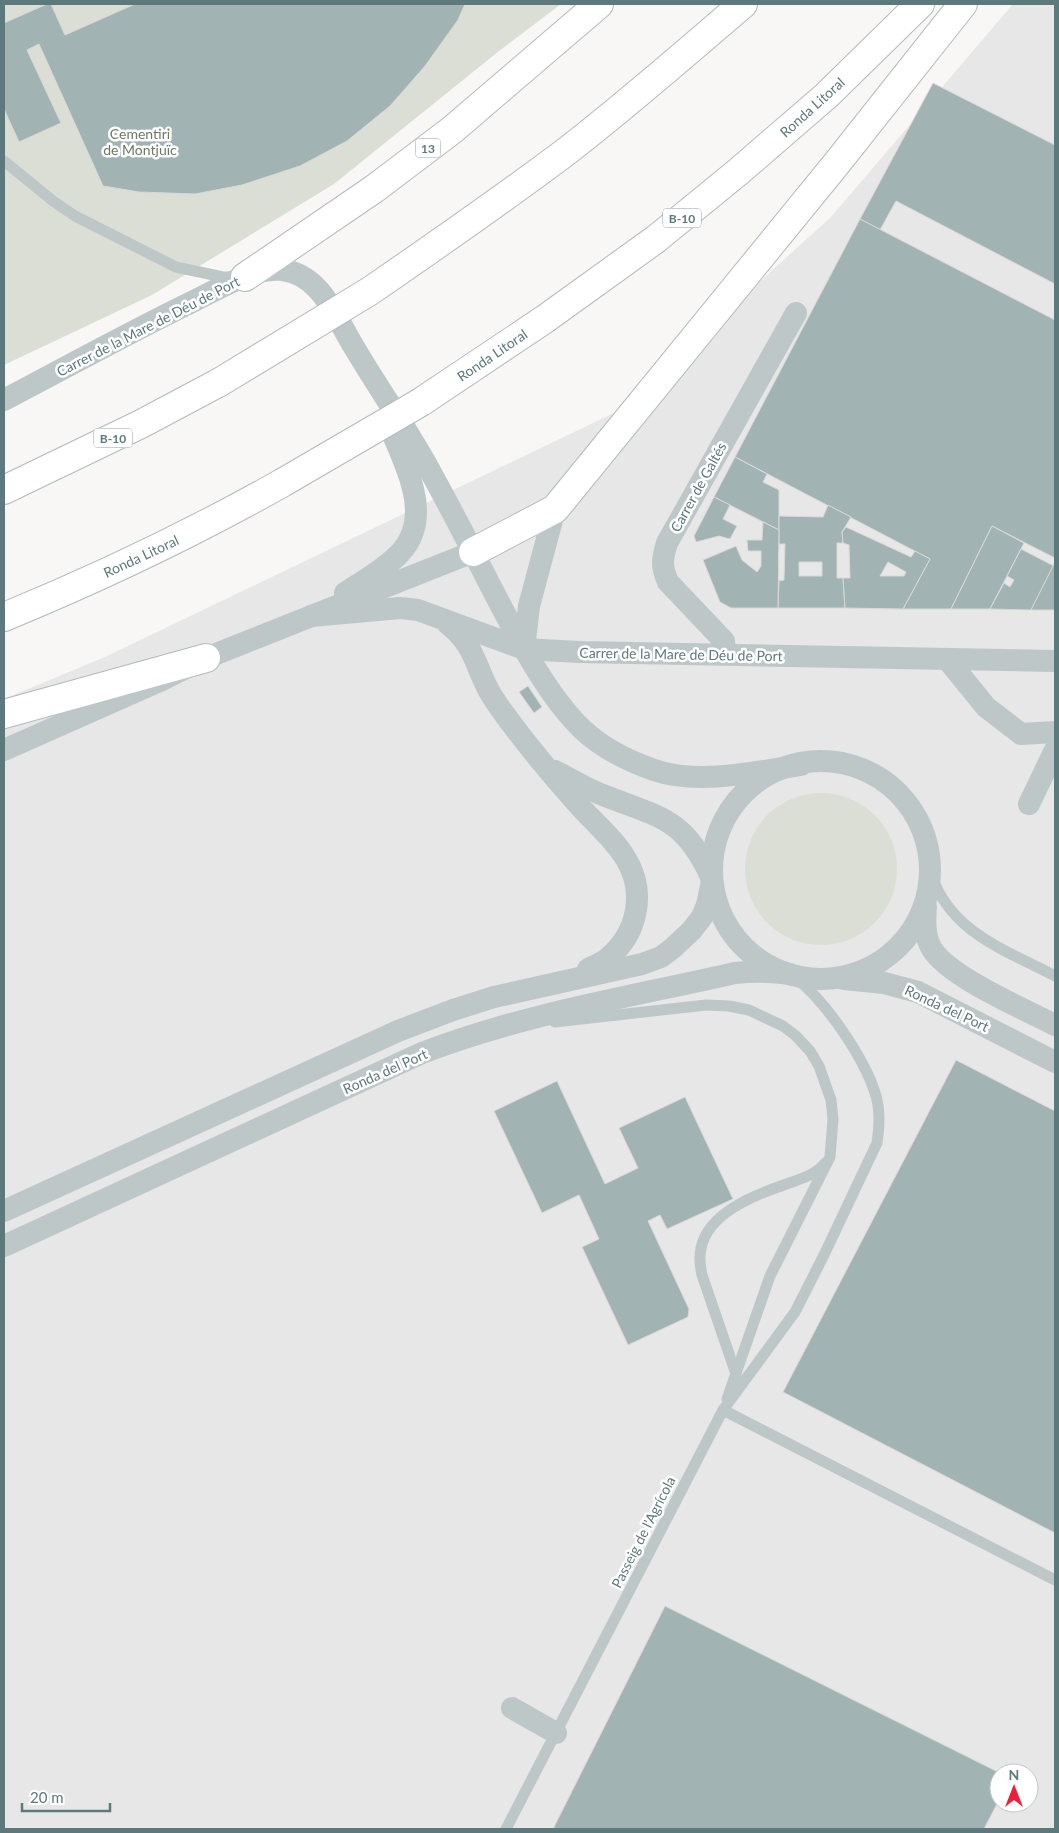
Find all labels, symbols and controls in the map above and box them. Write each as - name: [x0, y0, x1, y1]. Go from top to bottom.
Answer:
- street label: Ronda Litoral: [776, 74, 848, 140]
- park label: Cementiri de Montjuïc: [103, 125, 177, 158]
- road number: 13: [416, 138, 440, 158]
- road number: B-10: [663, 208, 701, 228]
- street label: Carrer de la Mare de Déu de Port: [54, 272, 242, 380]
- street label: Ronda Litoral: [454, 325, 530, 385]
- road number: B-10: [94, 428, 132, 448]
- street label: Carrer de Galtés: [666, 439, 730, 535]
- street label: Ronda Litoral: [101, 531, 181, 581]
- street label: Carrer de la Mare de Déu de Port: [579, 644, 783, 664]
- street label: Ronda del Port: [902, 981, 992, 1035]
- street label: Ronda del Port: [340, 1045, 430, 1097]
- street label: Passeig de l'Agrícola: [607, 1473, 679, 1591]
- north arrow: [989, 1763, 1039, 1813]
- text: N: [1009, 1766, 1019, 1783]
- scale bar: [22, 1780, 110, 1812]
- text: 20 m: [30, 1788, 64, 1806]

